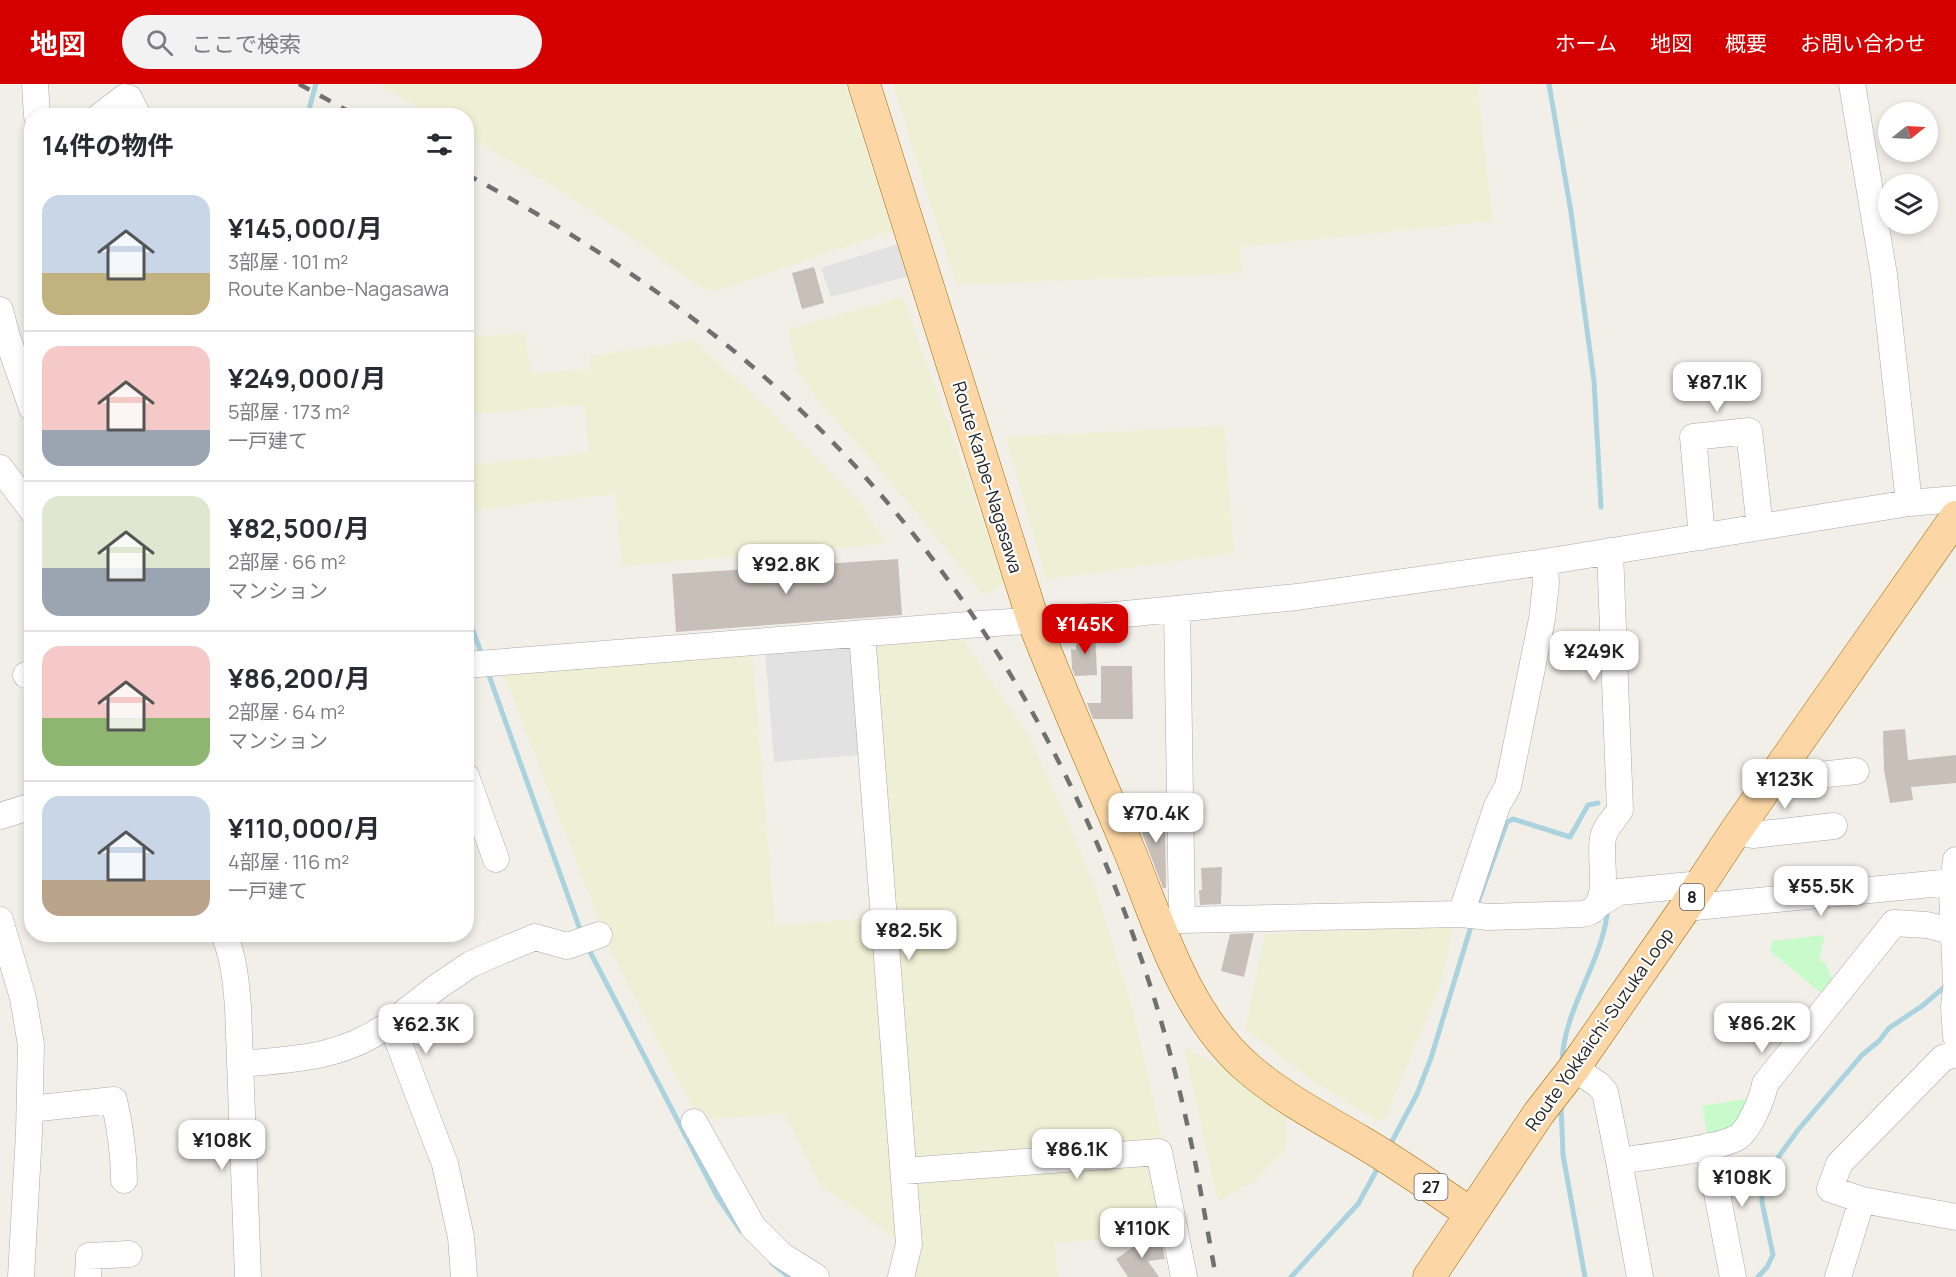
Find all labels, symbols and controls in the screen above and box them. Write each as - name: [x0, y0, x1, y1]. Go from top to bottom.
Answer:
- search box: [122, 15, 542, 69]
- text: 地図: [30, 24, 86, 62]
- icon: search: [143, 26, 176, 59]
- text: ここで検索: [191, 29, 301, 59]
- text: ホーム: [1555, 29, 1617, 57]
- text: 地図: [1650, 29, 1692, 57]
- text: 概要: [1725, 29, 1767, 57]
- text: お問い合わせ: [1800, 29, 1926, 57]
- north arrow: [1878, 102, 1938, 162]
- map controls: [1878, 102, 1938, 234]
- text: 14件の物件: [42, 127, 173, 163]
- icon: filters: [423, 128, 456, 161]
- button: layers: [1878, 174, 1938, 234]
- text: ¥145,000/月: [228, 210, 383, 246]
- icon: home: [90, 219, 162, 291]
- text: 3部屋 · 101 m²: [228, 248, 348, 275]
- text: Route Kanbe-Nagasawa: [228, 275, 449, 302]
- text: ¥249,000/月: [228, 360, 387, 396]
- pin: ¥87.1K: [1668, 362, 1766, 413]
- text: ¥87.1K: [1687, 368, 1747, 395]
- icon: home: [90, 370, 162, 442]
- street label: Route Kanbe-Nagasawa: [947, 378, 1029, 576]
- text: 5部屋 · 173 m²: [228, 398, 350, 425]
- text: 一戸建て: [228, 427, 308, 454]
- text: ¥82,500/月: [228, 510, 370, 546]
- icon: home: [90, 520, 162, 592]
- pin: ¥92.8K: [737, 544, 835, 595]
- text: 2部屋 · 66 m²: [228, 548, 346, 575]
- text: ¥92.8K: [752, 550, 820, 577]
- text: マンション: [228, 577, 328, 604]
- pin: ¥145K: [1043, 604, 1127, 655]
- text: ¥145K: [1056, 610, 1114, 637]
- pin: ¥249K: [1552, 631, 1636, 682]
- text: ¥249K: [1564, 637, 1624, 664]
- text: ¥86,200/月: [228, 660, 371, 696]
- icon: home: [90, 670, 162, 742]
- text: 2部屋 · 64 m²: [228, 698, 345, 725]
- text: マンション: [228, 727, 328, 754]
- pin: ¥123K: [1743, 759, 1827, 810]
- text: ¥123K: [1756, 765, 1814, 792]
- pin: ¥70.4K: [1107, 793, 1205, 844]
- text: ¥70.4K: [1122, 799, 1190, 826]
- text: ¥110,000/月: [228, 810, 380, 846]
- icon: home: [90, 820, 162, 892]
- text: 4部屋 · 116 m²: [228, 848, 349, 875]
- pin: ¥55.5K: [1772, 866, 1870, 917]
- text: ¥55.5K: [1788, 872, 1854, 899]
- text: 一戸建て: [228, 877, 308, 904]
- road number: 8: [1680, 884, 1704, 910]
- pin: ¥82.5K: [860, 910, 958, 961]
- text: ¥82.5K: [875, 916, 943, 943]
- street label: Route Yokkaichi-Suzuka Loop: [1519, 923, 1679, 1135]
- pin: ¥86.2K: [1713, 1003, 1811, 1054]
- pin: ¥62.3K: [377, 1004, 475, 1055]
- text: ¥86.2K: [1728, 1009, 1796, 1036]
- text: ¥62.3K: [392, 1010, 460, 1037]
- pin: ¥108K: [180, 1120, 264, 1171]
- text: ¥108K: [192, 1126, 252, 1153]
- pin: ¥86.1K: [1028, 1129, 1126, 1180]
- text: ¥86.1K: [1046, 1135, 1108, 1162]
- pin: ¥108K: [1700, 1157, 1784, 1208]
- text: ¥108K: [1712, 1163, 1772, 1190]
- road number: 27: [1414, 1174, 1448, 1200]
- pin: ¥110K: [1100, 1208, 1184, 1259]
- text: ¥110K: [1114, 1214, 1170, 1241]

